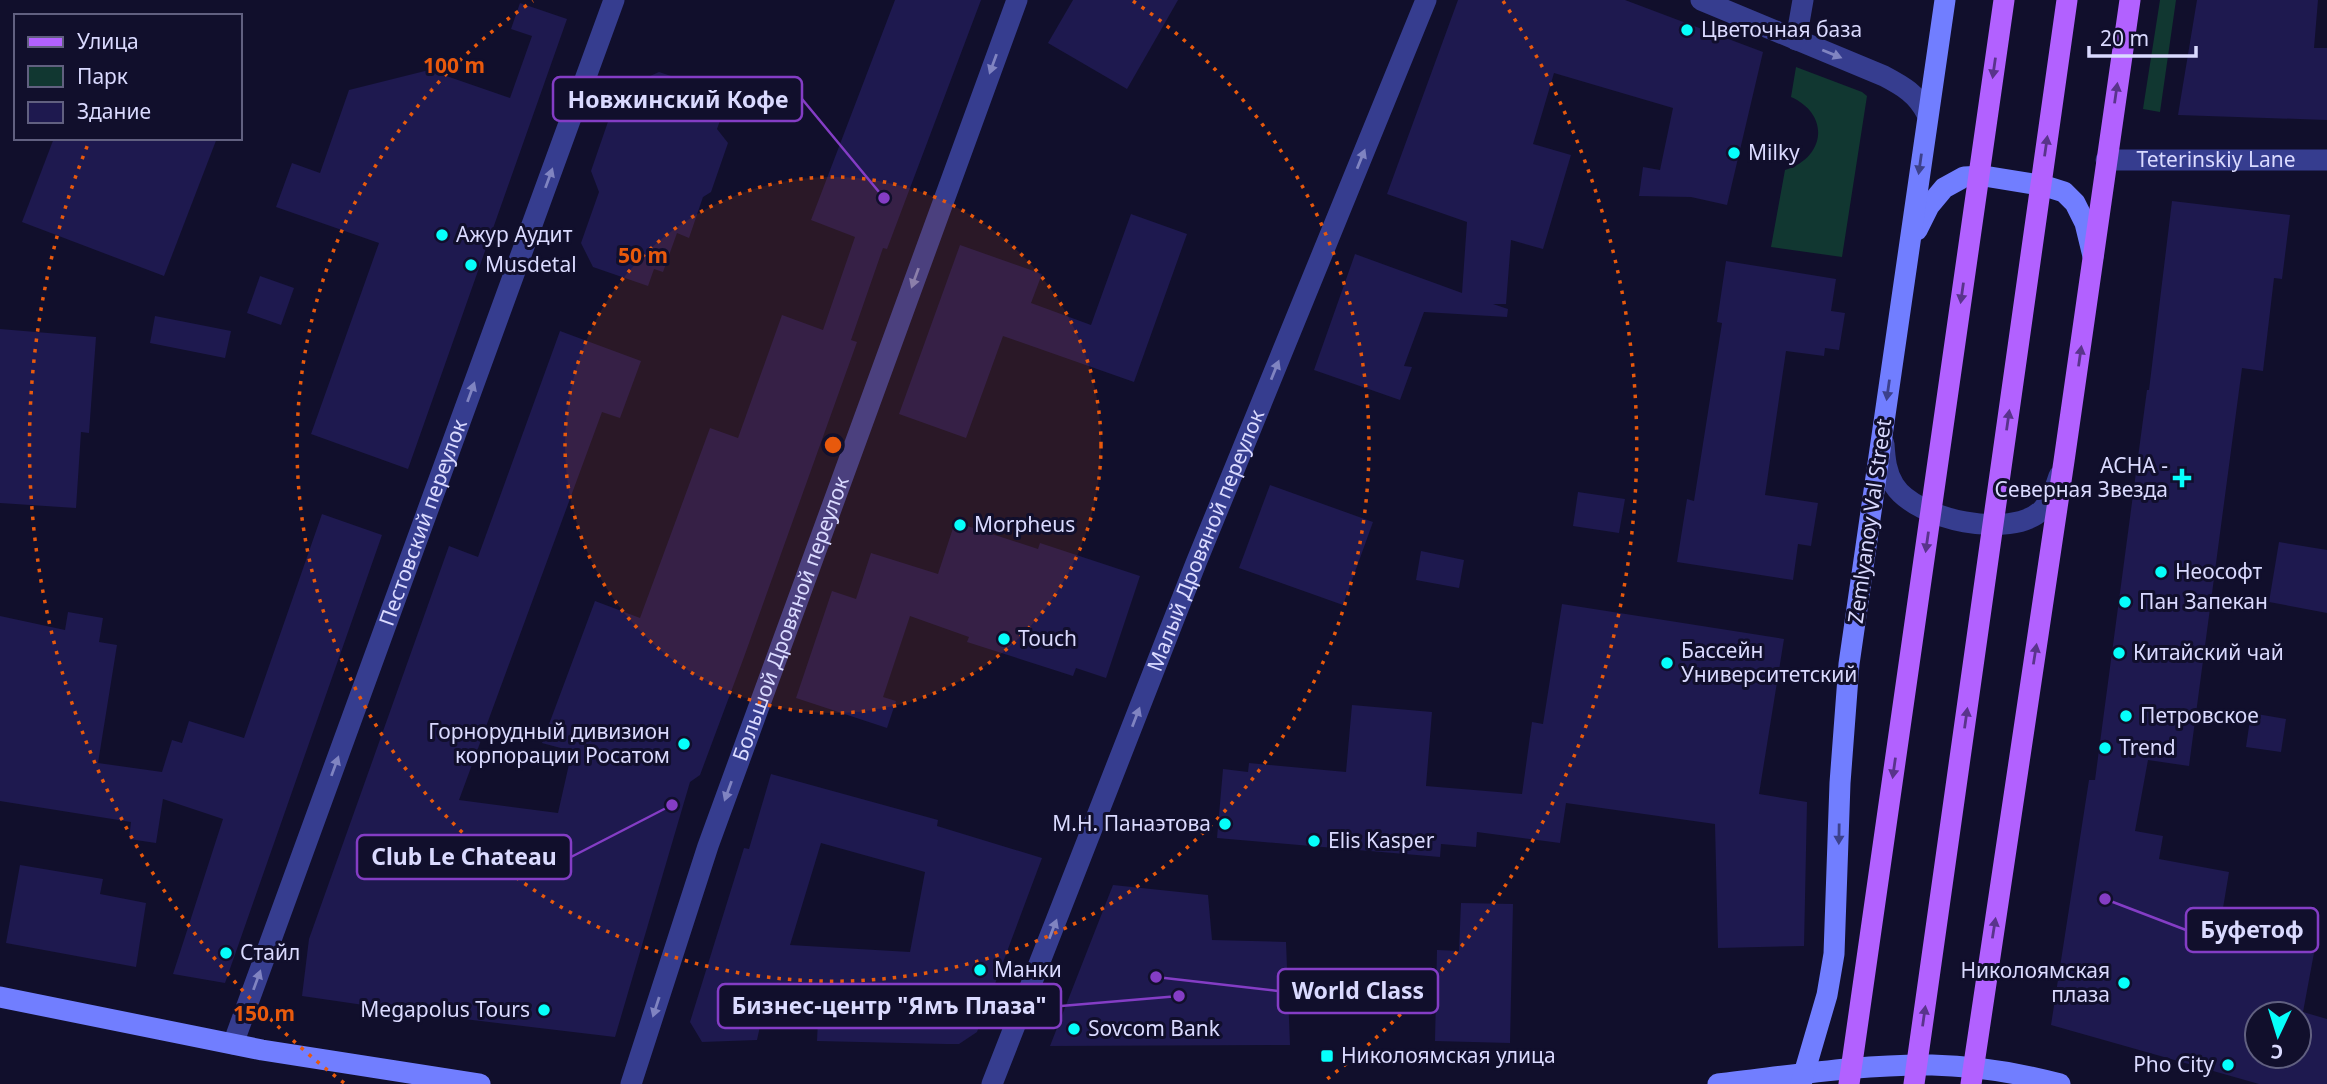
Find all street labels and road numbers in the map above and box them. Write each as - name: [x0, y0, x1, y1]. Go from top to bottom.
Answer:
- street label: Teterinskiy Lane: [2136, 145, 2296, 173]
- street label: Малый Дровяной переулок: [1140, 405, 1270, 675]
- street label: Пестовский переулок: [372, 415, 473, 629]
- street label: Zemlyanoy Val Street: [1841, 416, 1897, 625]
- street label: Большой Дровяной переулок: [725, 472, 855, 765]

